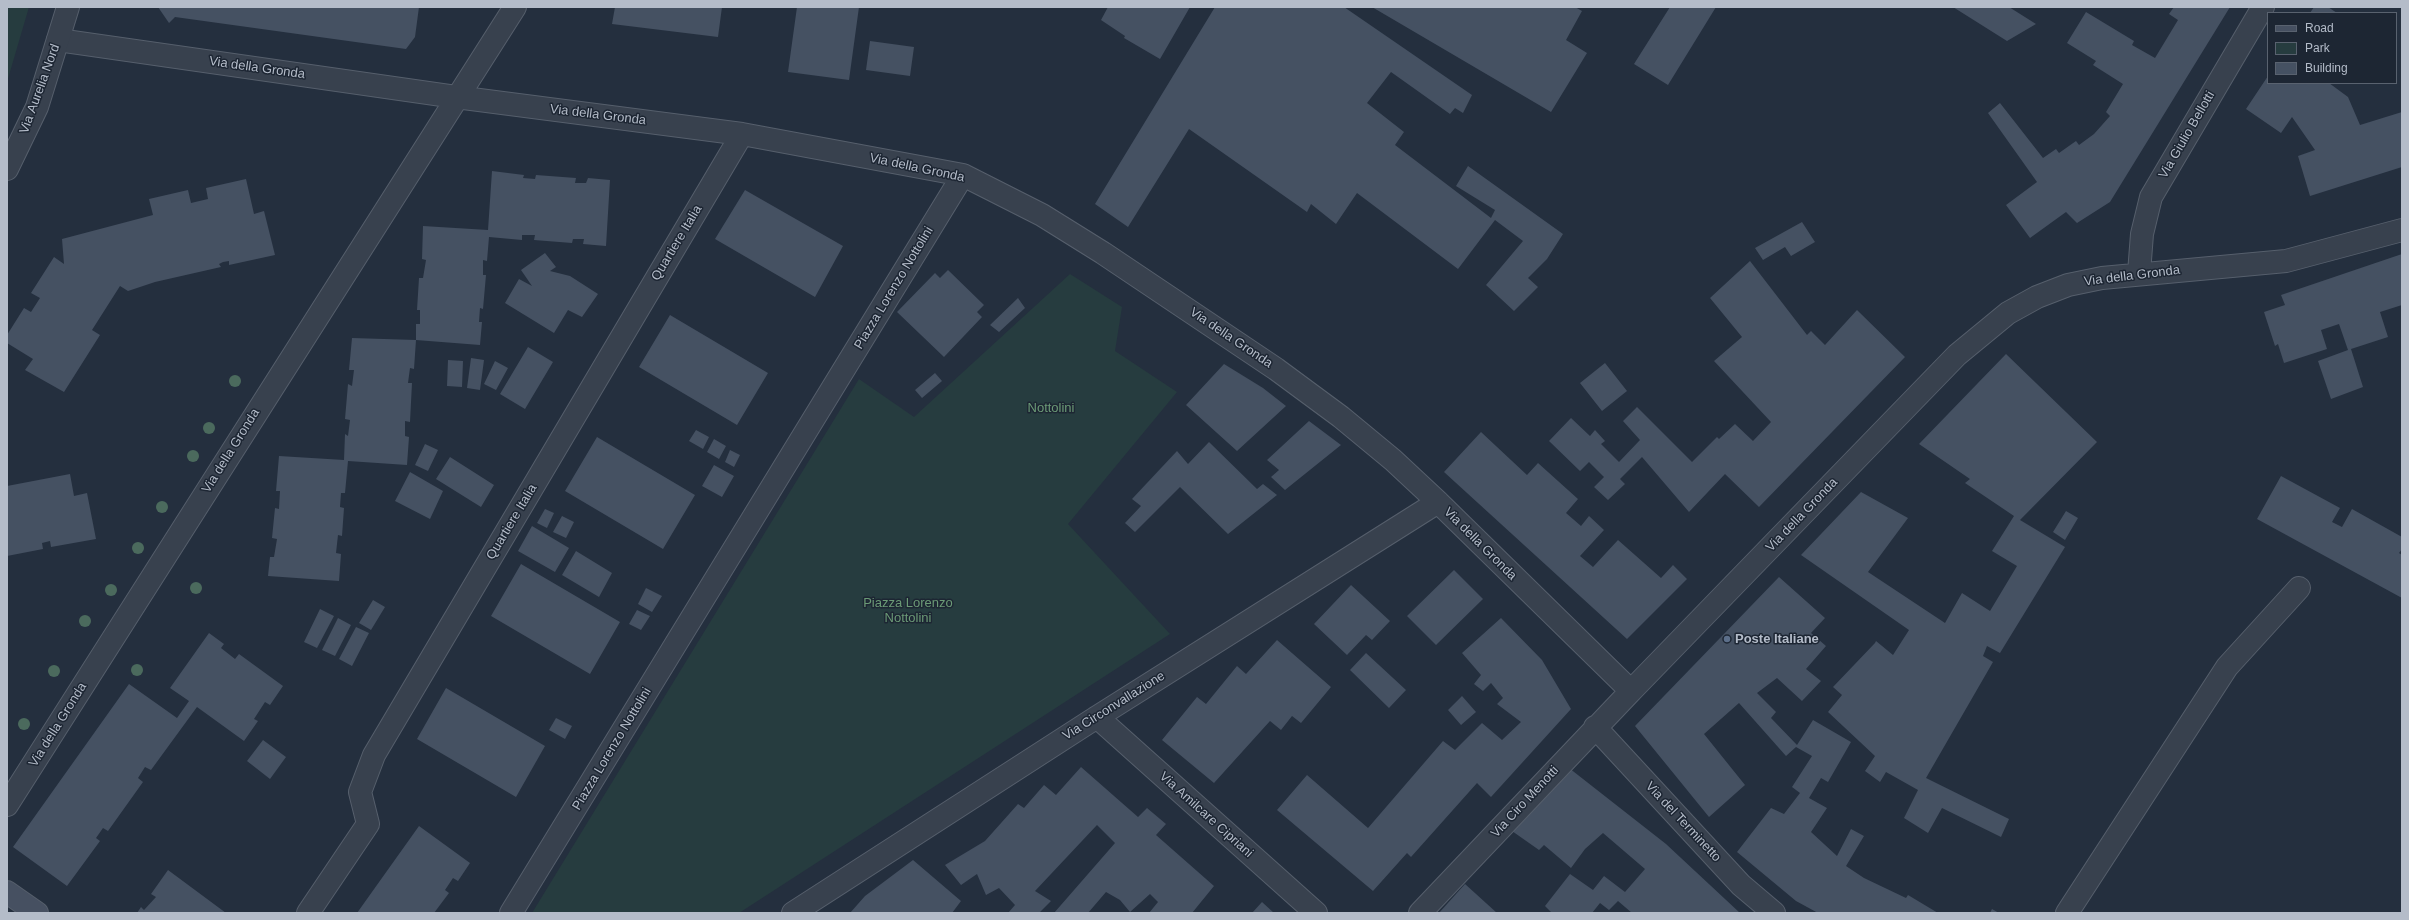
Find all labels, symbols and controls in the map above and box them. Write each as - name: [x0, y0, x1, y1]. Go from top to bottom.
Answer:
- legend: [2267, 12, 2397, 84]
- text: Road: [2305, 21, 2334, 35]
- text: Park: [2305, 41, 2330, 55]
- street label: Via Aurelia Nord: [17, 42, 63, 136]
- street label: Via della Gronda: [208, 54, 306, 82]
- text: Building: [2305, 61, 2348, 75]
- street label: Via Giulio Bellotti: [2156, 89, 2218, 181]
- street label: Via della Gronda: [549, 101, 647, 129]
- street label: Via della Gronda: [868, 150, 966, 186]
- street label: Quartiere Italia: [648, 202, 706, 284]
- street label: Piazza Lorenzo Nottolini: [851, 224, 937, 352]
- street label: Via della Gronda: [2083, 262, 2181, 290]
- street label: Via della Gronda: [1187, 305, 1275, 371]
- park label: Nottolini: [1028, 400, 1074, 416]
- street label: Via della Gronda: [199, 406, 263, 496]
- street label: Via della Gronda: [1763, 475, 1841, 555]
- street label: Quartiere Italia: [483, 481, 541, 563]
- street label: Via della Gronda: [1440, 504, 1520, 584]
- park label: Piazza Lorenzo Nottolini: [863, 595, 953, 626]
- place label: Poste Italiane: [1735, 631, 1819, 647]
- marker: Poste Italiane: [1722, 634, 1732, 644]
- street label: Via Circonvallazione: [1060, 668, 1168, 744]
- street label: Via della Gronda: [26, 680, 90, 770]
- street label: Piazza Lorenzo Nottolini: [569, 685, 655, 813]
- street label: Via Ciro Menotti: [1488, 763, 1562, 841]
- street label: Via Amilcare Cipriani: [1156, 769, 1256, 861]
- street label: Via del Terminetto: [1642, 779, 1724, 865]

